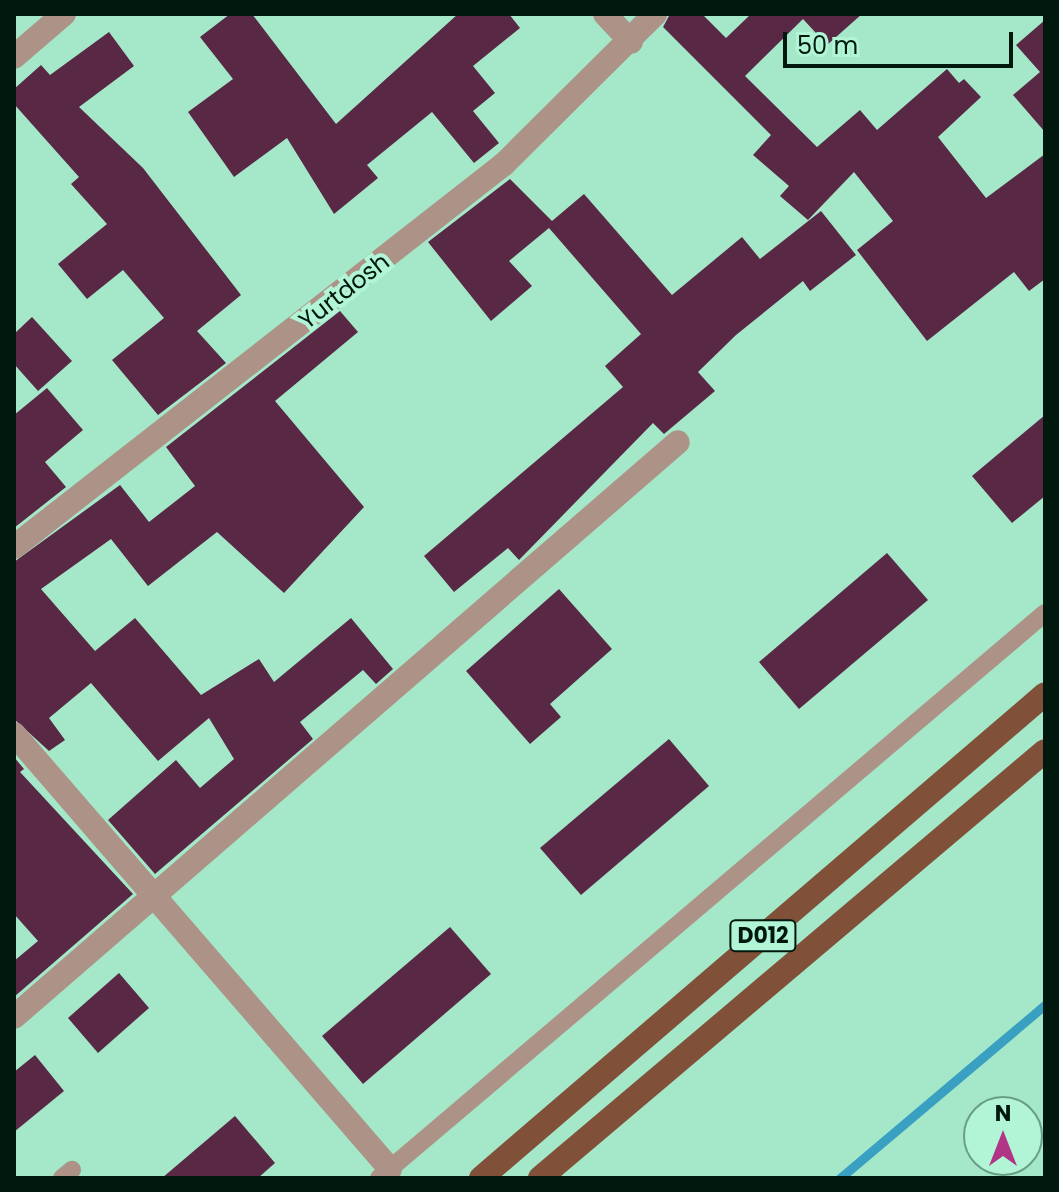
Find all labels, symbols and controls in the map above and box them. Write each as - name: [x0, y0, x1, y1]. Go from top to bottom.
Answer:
- scale bar: [787, 16, 1017, 66]
- text: 50 m: [797, 29, 858, 62]
- street label: Yurtdosh: [293, 247, 395, 335]
- road number: D012: [729, 918, 797, 954]
- north arrow: [963, 1096, 1043, 1176]
- text: N: [995, 1098, 1011, 1129]

